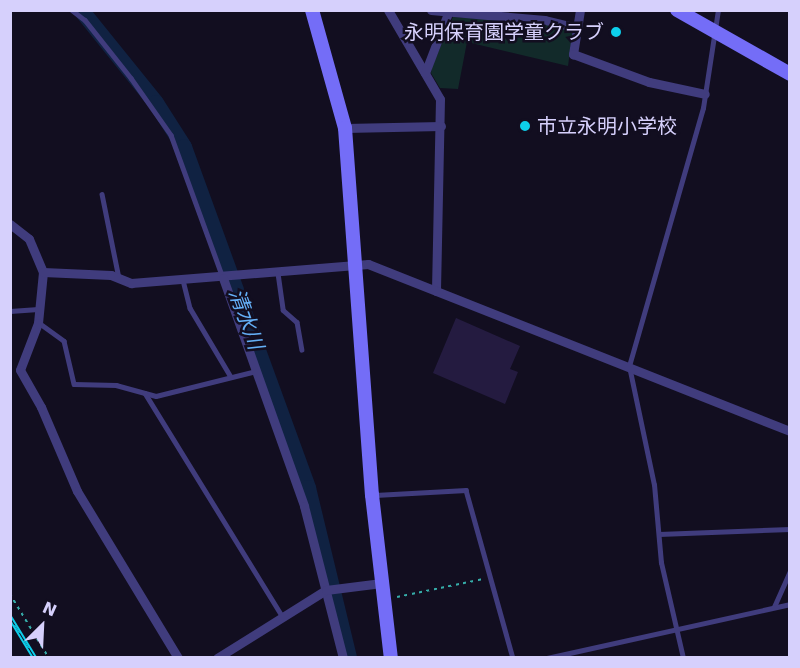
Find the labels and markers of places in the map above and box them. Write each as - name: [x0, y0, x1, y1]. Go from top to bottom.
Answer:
- place label: 永明保育園学童クラブ: [404, 20, 604, 44]
- marker: 永明保育園学童クラブ: [609, 25, 623, 39]
- place label: 市立永明小学校: [537, 114, 677, 138]
- marker: 市立永明小学校: [518, 119, 532, 133]

